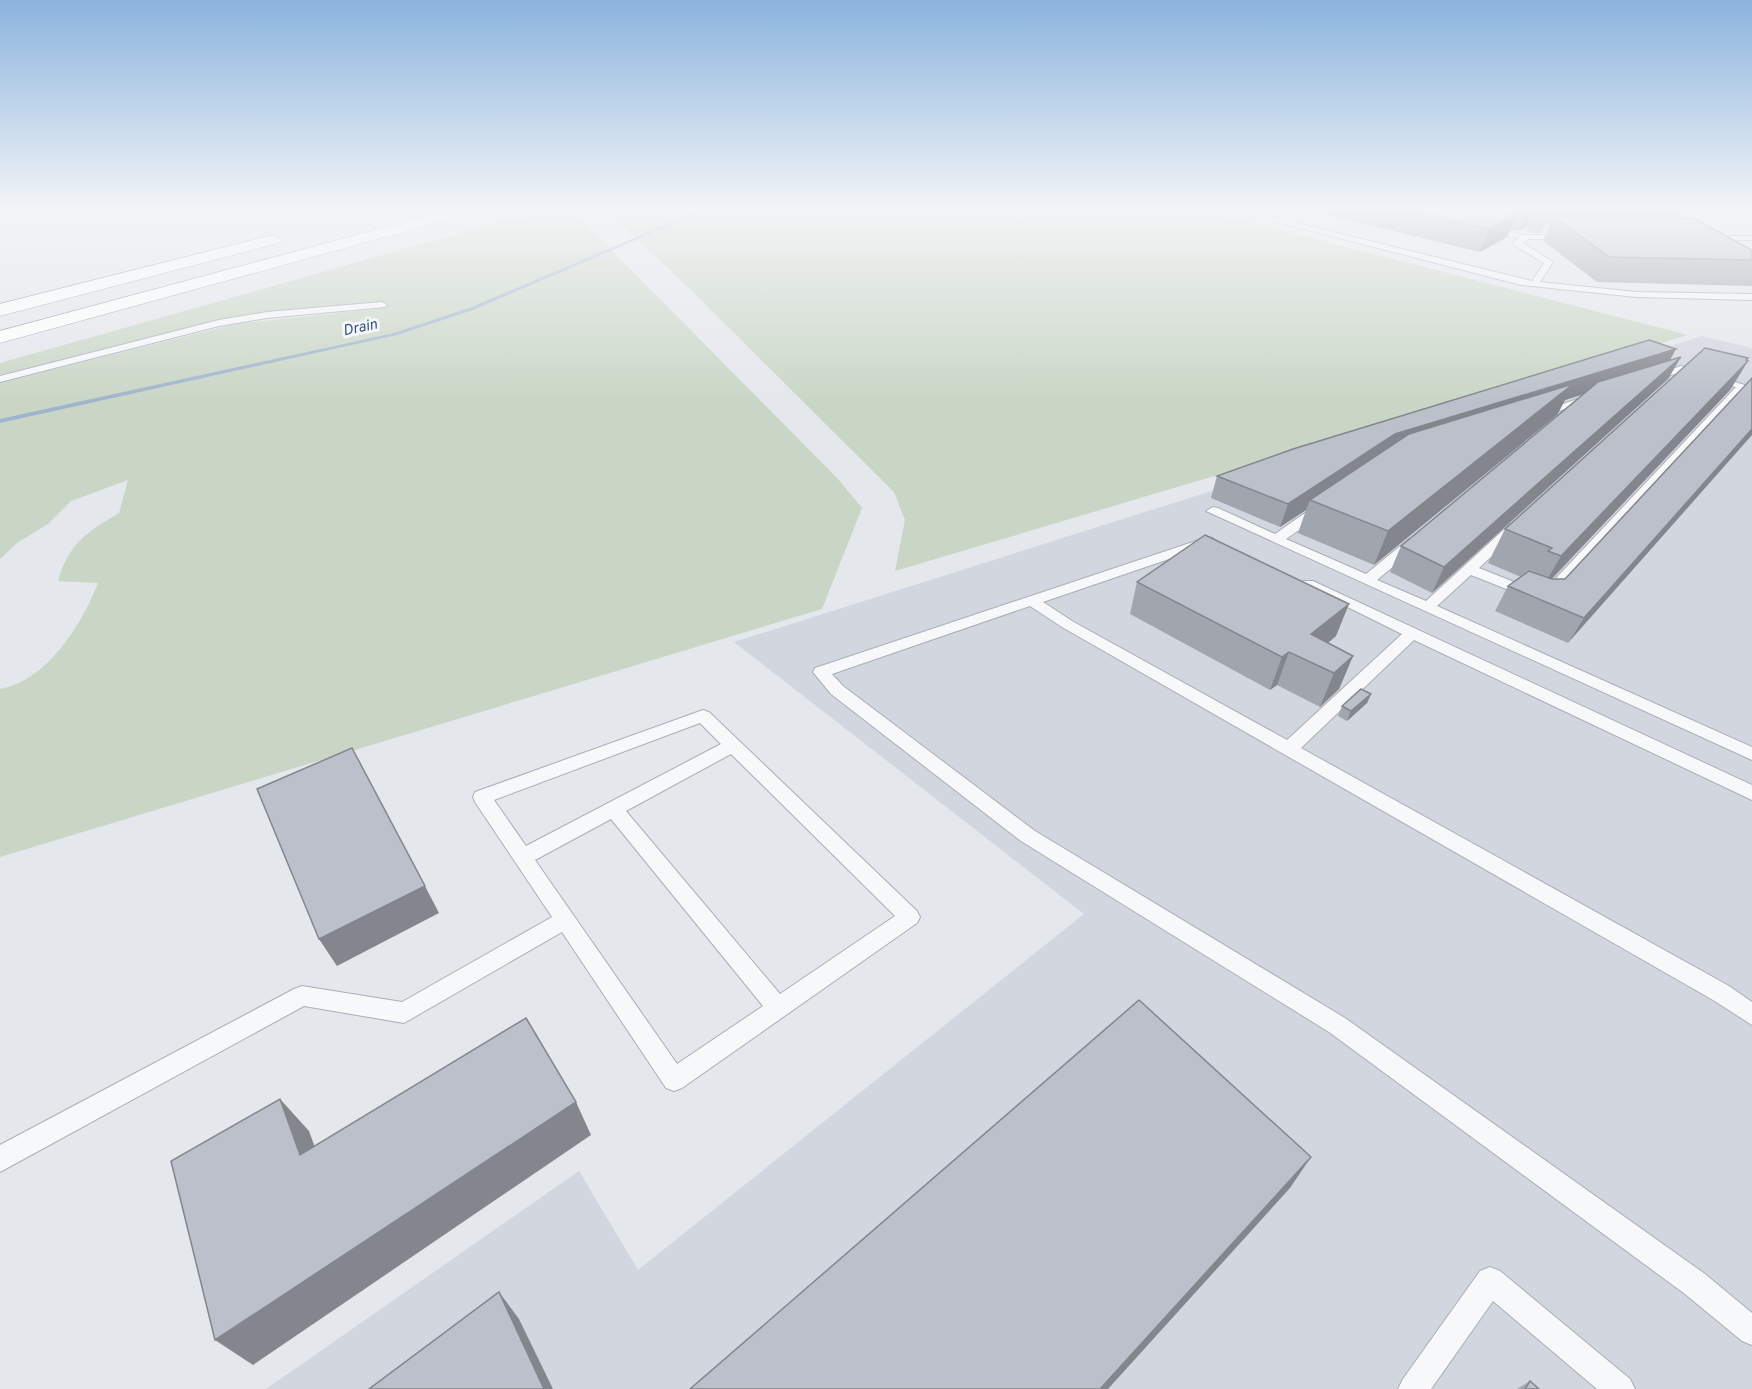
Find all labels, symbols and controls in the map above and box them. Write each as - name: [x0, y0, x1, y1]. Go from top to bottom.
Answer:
- water label: Drain: [341, 316, 379, 341]

